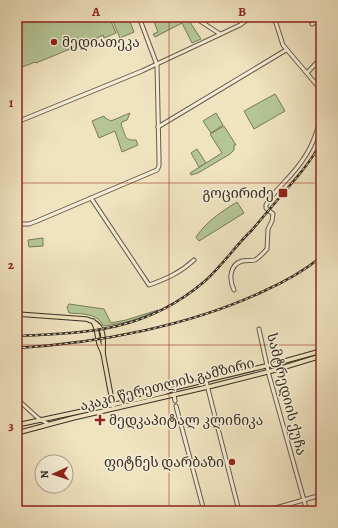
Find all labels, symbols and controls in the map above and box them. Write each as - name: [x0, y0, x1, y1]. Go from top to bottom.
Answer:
- text: A: [91, 3, 101, 20]
- text: B: [238, 3, 246, 20]
- place label: მედიათეკა: [62, 33, 140, 52]
- marker: მედიათეკა: [49, 37, 59, 47]
- text: 1: [9, 94, 14, 111]
- place label: გოცირიძე: [203, 184, 274, 203]
- marker: გოცირიძე: [277, 187, 289, 199]
- text: 2: [8, 256, 15, 273]
- street label: სამტრედიის ქუჩა: [262, 331, 311, 457]
- street label: აკაკი წერეთლის გამზირი: [78, 354, 257, 415]
- place label: მედკაპიტალ კლინიკა: [109, 411, 263, 430]
- marker: მედკაპიტალ კლინიკა: [94, 414, 106, 426]
- text: 3: [8, 417, 14, 434]
- place label: ფიტნეს დარბაზი: [104, 453, 224, 472]
- north arrow: [34, 454, 74, 494]
- marker: ფიტნეს დარბაზი: [227, 457, 237, 467]
- text: N: [37, 470, 52, 479]

